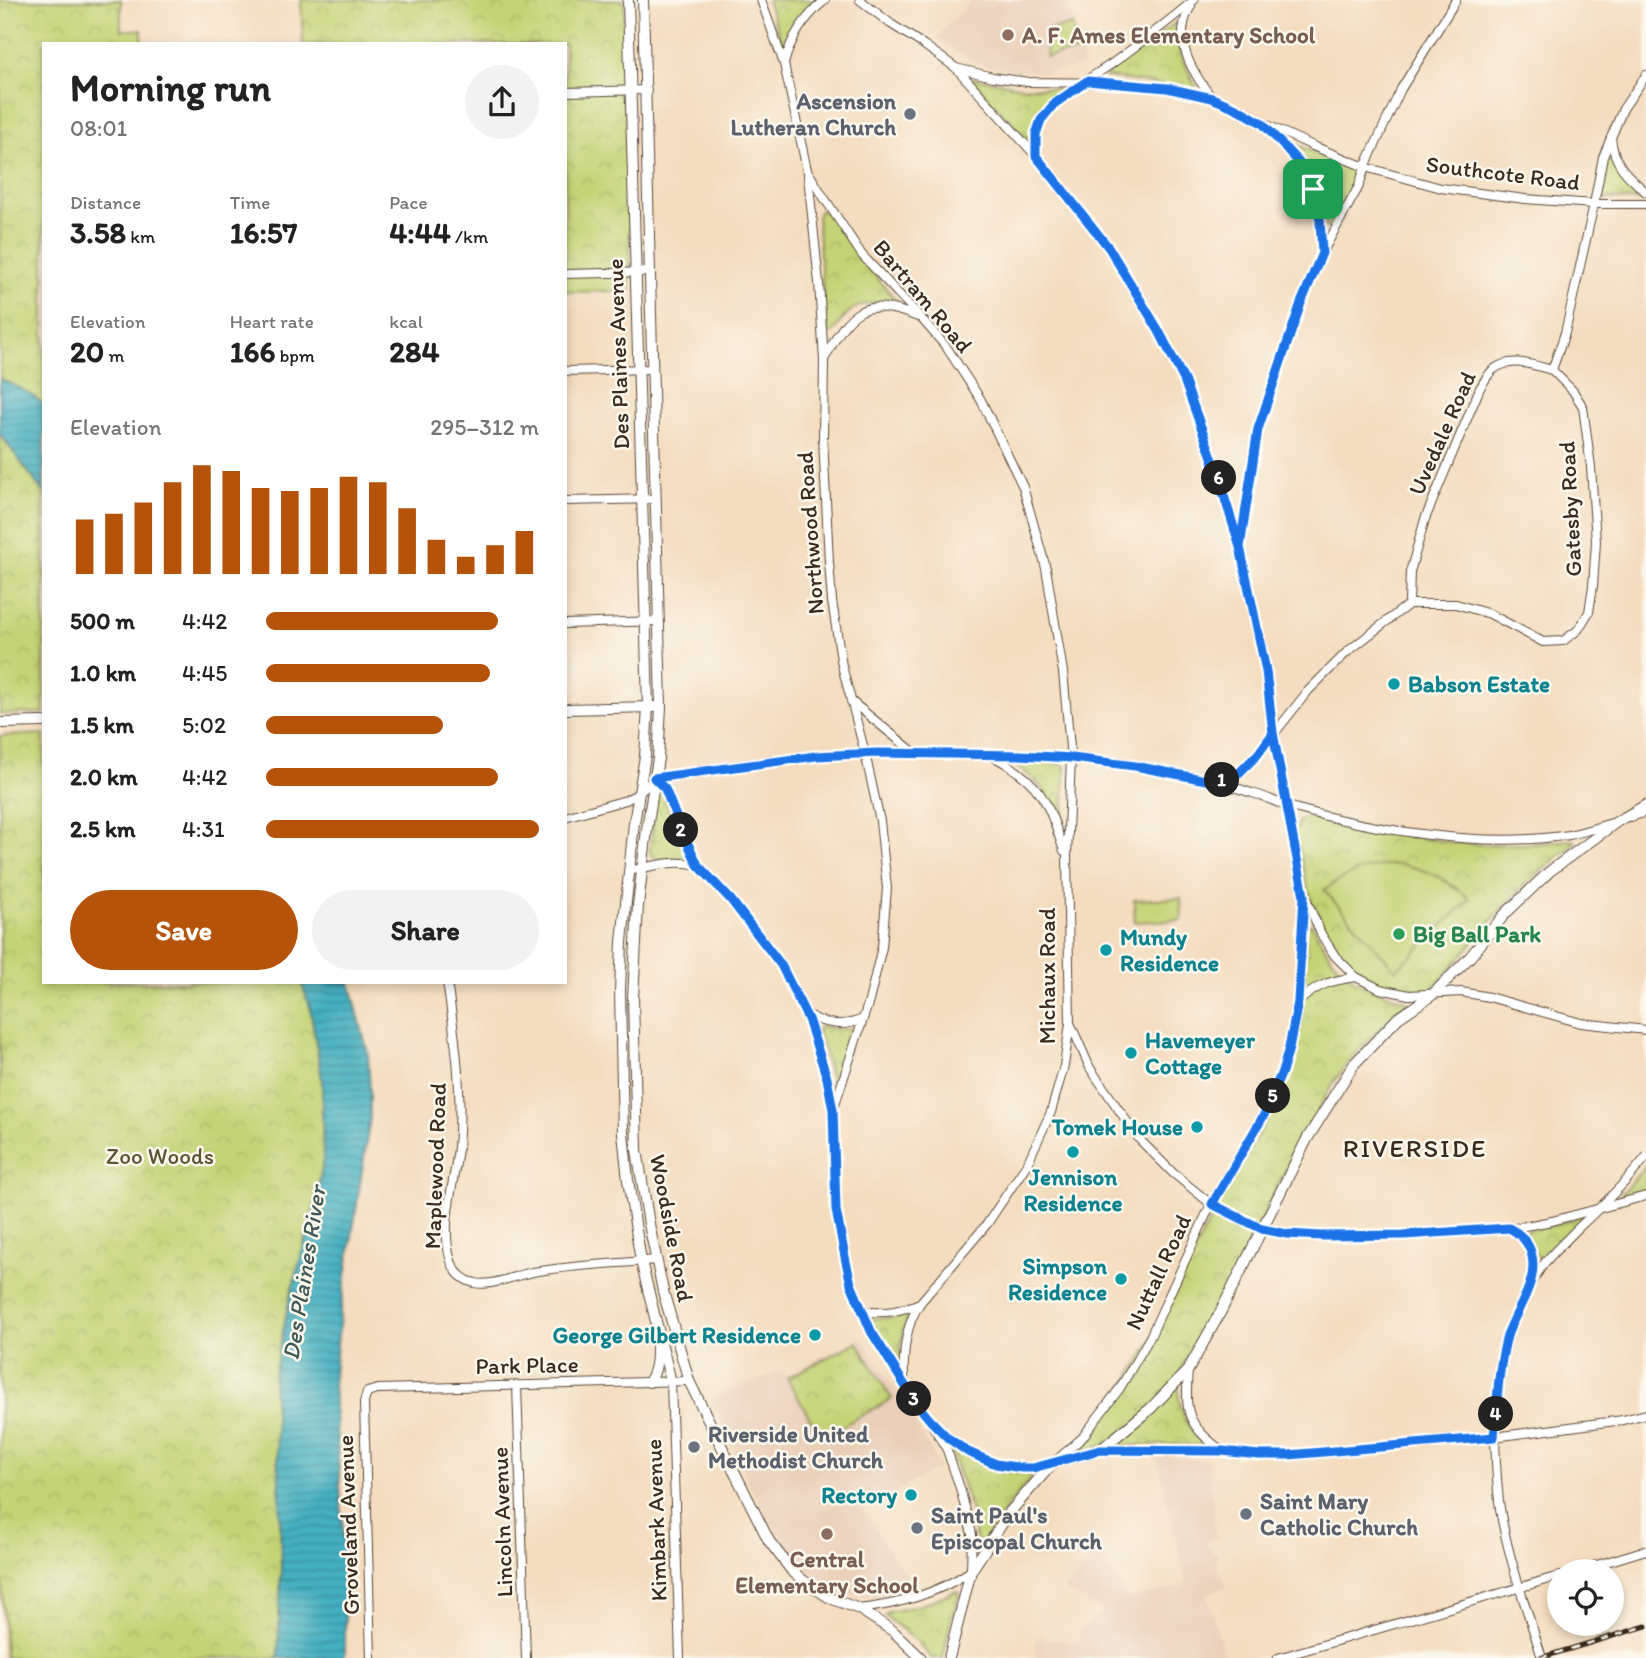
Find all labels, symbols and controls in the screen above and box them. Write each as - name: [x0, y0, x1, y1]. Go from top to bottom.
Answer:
- place label: A. F. Ames Elementary School: [1021, 21, 1316, 49]
- marker: A. F. Ames Elementary School: [1000, 27, 1016, 43]
- text: Morning run: [70, 65, 271, 111]
- button: share: [465, 65, 539, 139]
- place label: Ascension Lutheran Church: [730, 87, 897, 141]
- marker: Ascension Lutheran Church: [902, 106, 918, 122]
- text: 08:01: [70, 114, 127, 142]
- street label: Southcote Road: [1424, 150, 1582, 196]
- pin: [1283, 159, 1343, 219]
- icon: arrive: [1294, 170, 1332, 208]
- text: Distance: [70, 191, 141, 214]
- text: Time: [230, 191, 270, 214]
- text: Pace: [389, 191, 427, 214]
- text: 3.58: [70, 214, 126, 251]
- text: 16:57: [230, 214, 297, 251]
- text: 4:44: [389, 214, 451, 251]
- text: km: [126, 225, 155, 248]
- text: /km: [451, 225, 488, 248]
- street label: Bartram Road: [867, 234, 979, 358]
- street label: Des Plaines Avenue: [601, 258, 635, 450]
- text: Elevation: [70, 310, 146, 333]
- text: Heart rate: [230, 310, 314, 333]
- text: kcal: [389, 310, 423, 333]
- text: 20: [70, 333, 104, 370]
- text: 166: [230, 333, 275, 370]
- text: 284: [389, 333, 440, 370]
- text: m: [104, 344, 125, 367]
- text: bpm: [275, 344, 315, 367]
- street label: Uvedale Road: [1402, 366, 1482, 499]
- text: Elevation: [70, 413, 161, 441]
- text: 295–312 m: [430, 413, 539, 441]
- street label: Gatesby Road: [1552, 441, 1588, 577]
- street label: Northwood Road: [790, 450, 830, 615]
- pin: 6: [1202, 461, 1236, 496]
- text: 6: [1213, 466, 1224, 489]
- text: 500 m: [70, 607, 135, 635]
- text: 4:42: [182, 607, 227, 635]
- text: 1.0 km: [70, 659, 136, 687]
- text: 4:45: [182, 659, 227, 687]
- place label: Babson Estate: [1408, 670, 1550, 698]
- marker: Babson Estate: [1386, 676, 1402, 692]
- text: 1.5 km: [70, 711, 134, 739]
- text: 5:02: [182, 711, 226, 739]
- pin: 1: [1204, 762, 1240, 798]
- text: 2.0 km: [70, 763, 138, 791]
- text: 4:42: [182, 763, 227, 791]
- text: 1: [1217, 768, 1226, 791]
- pin: 2: [664, 812, 698, 848]
- text: 2.5 km: [70, 815, 135, 843]
- text: 4:31: [182, 815, 225, 843]
- text: 2: [676, 818, 686, 841]
- button: Save: [70, 890, 298, 970]
- button: Share: [312, 890, 539, 970]
- street label: Michaux Road: [1033, 907, 1061, 1044]
- place label: Big Ball Park: [1413, 920, 1541, 948]
- place label: Mundy Residence: [1120, 923, 1219, 977]
- marker: Big Ball Park: [1391, 926, 1407, 942]
- marker: Mundy Residence: [1098, 942, 1114, 958]
- place label: Havemeyer Cottage: [1145, 1026, 1256, 1080]
- marker: Havemeyer Cottage: [1123, 1045, 1139, 1061]
- pin: 5: [1256, 1078, 1290, 1114]
- street label: Maplewood Road: [418, 1082, 452, 1250]
- text: 5: [1268, 1084, 1277, 1107]
- place label: Tomek House: [1051, 1113, 1183, 1141]
- marker: Tomek House: [1189, 1119, 1205, 1135]
- district label: RIVERSIDE: [1343, 1132, 1487, 1164]
- park label: Zoo Woods: [106, 1142, 214, 1170]
- marker: Jennison Residence: [1065, 1144, 1081, 1160]
- street label: Woodside Road: [644, 1152, 700, 1305]
- place label: Jennison Residence: [1023, 1163, 1123, 1217]
- water label: Des Plaines River: [275, 1181, 332, 1362]
- street label: Nuttall Road: [1119, 1209, 1197, 1334]
- place label: Simpson Residence: [1008, 1252, 1108, 1306]
- marker: Simpson Residence: [1113, 1271, 1129, 1287]
- place label: George Gilbert Residence: [553, 1321, 801, 1349]
- marker: George Gilbert Residence: [807, 1327, 823, 1343]
- street label: Park Place: [475, 1350, 579, 1380]
- pin: 3: [897, 1382, 932, 1416]
- text: 3: [908, 1387, 919, 1410]
- pin: 4: [1478, 1396, 1514, 1432]
- text: 4: [1490, 1402, 1501, 1425]
- place label: Riverside United Methodist Church: [708, 1420, 884, 1474]
- street label: Groveland Avenue: [331, 1434, 365, 1616]
- street label: Kimbark Avenue: [639, 1438, 673, 1602]
- marker: Riverside United Methodist Church: [686, 1439, 702, 1455]
- street label: Lincoln Avenue: [485, 1446, 519, 1598]
- place label: Rectory: [821, 1481, 897, 1509]
- marker: Rectory: [903, 1487, 919, 1503]
- place label: Saint Mary Catholic Church: [1260, 1487, 1418, 1541]
- place label: Saint Paul's Episcopal Church: [931, 1501, 1102, 1555]
- marker: Saint Mary Catholic Church: [1238, 1506, 1254, 1522]
- marker: Saint Paul's Episcopal Church: [909, 1520, 925, 1536]
- marker: Central Elementary School: [819, 1526, 835, 1542]
- place label: Central Elementary School: [735, 1545, 919, 1599]
- map controls: [1547, 1559, 1624, 1636]
- button: locate: [1547, 1559, 1624, 1636]

